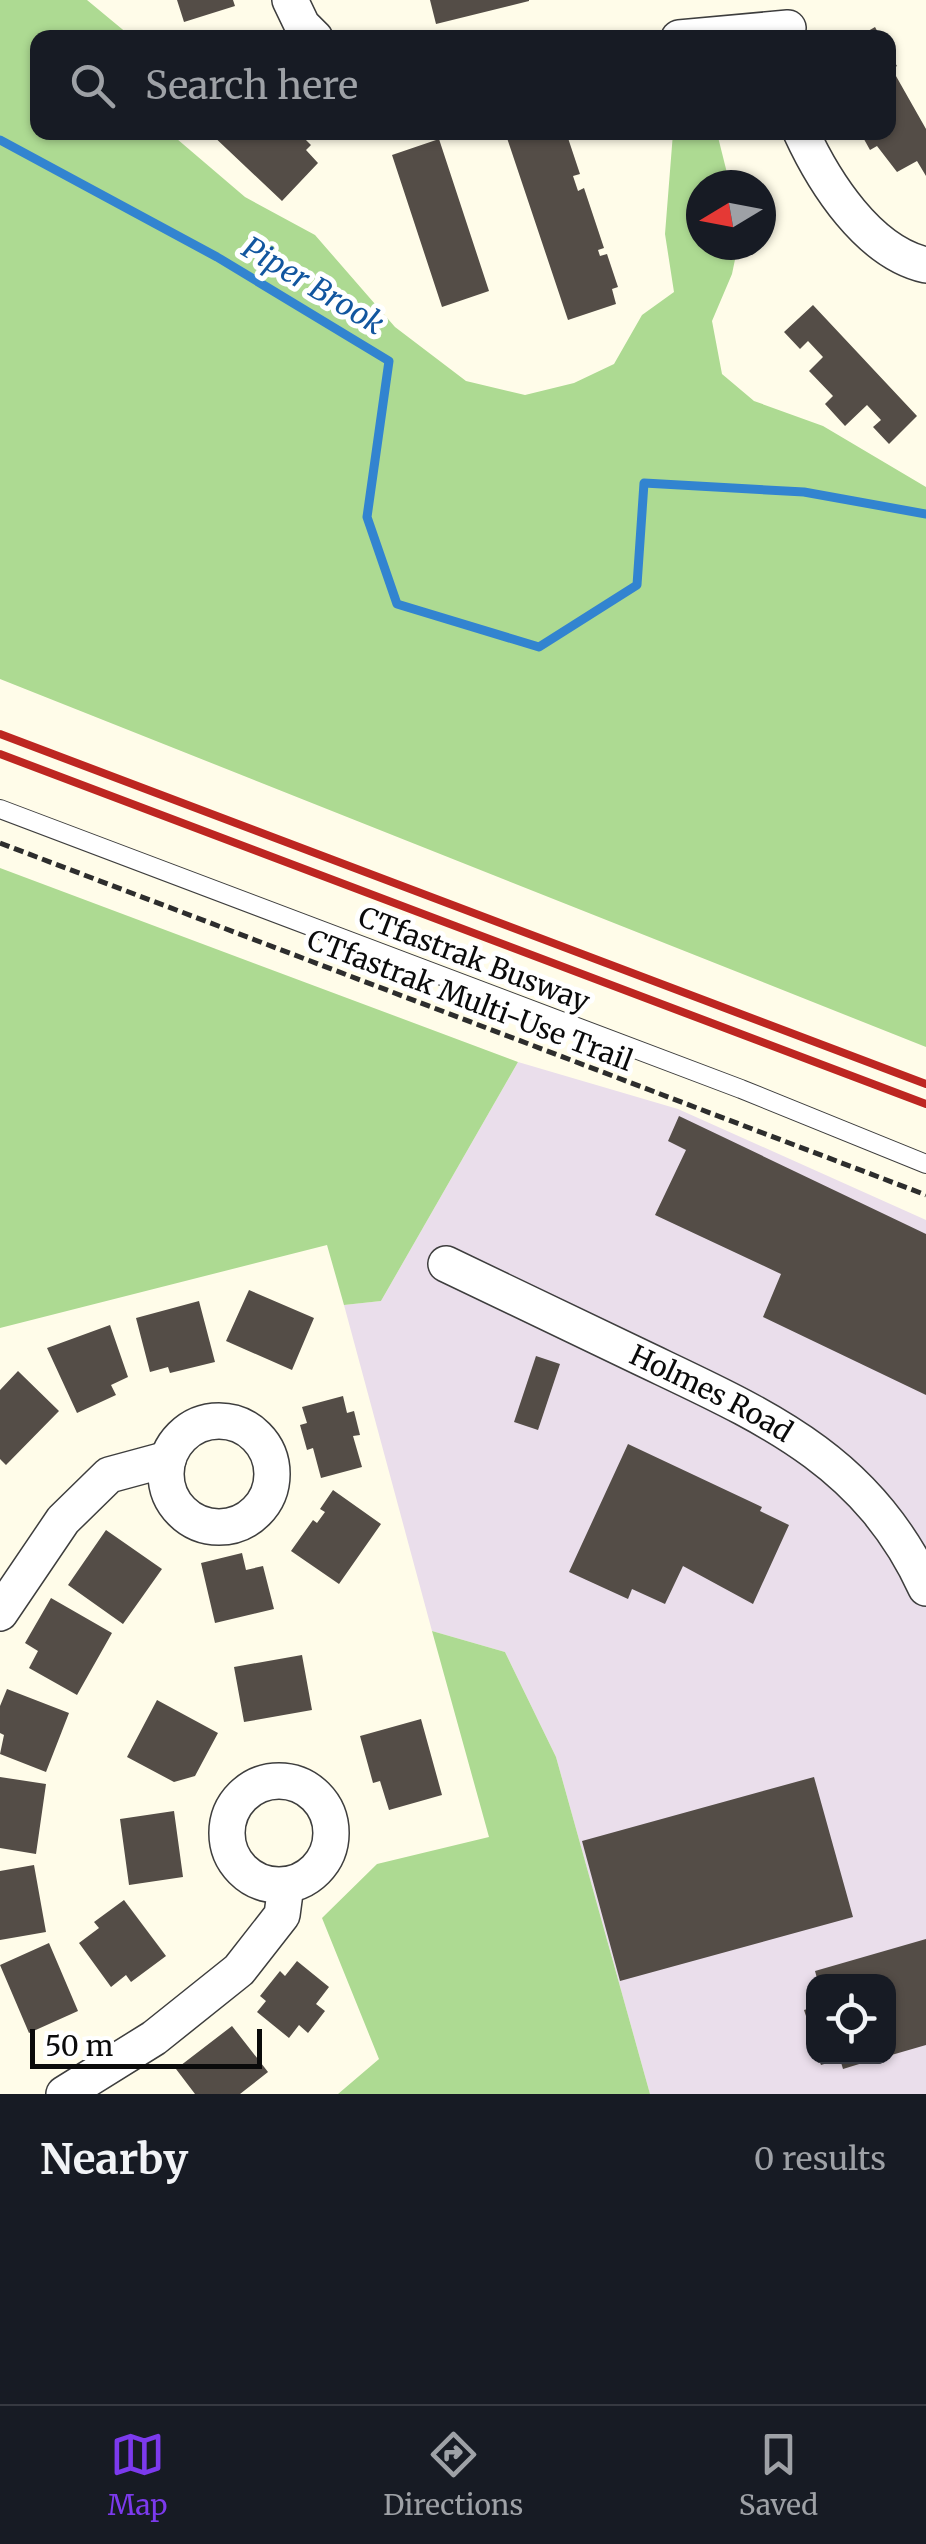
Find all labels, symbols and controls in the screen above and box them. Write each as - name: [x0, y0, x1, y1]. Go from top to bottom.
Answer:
- search box: [30, 30, 896, 140]
- icon: search: [65, 58, 120, 113]
- text: Search here: [145, 62, 358, 109]
- north arrow: [686, 170, 776, 260]
- water label: Piper Brook: [236, 228, 392, 343]
- street label: CTfastrak Busway: [353, 898, 595, 1020]
- street label: CTfastrak Multi-Use Trail: [302, 921, 638, 1079]
- street label: Holmes Road: [624, 1337, 799, 1450]
- map controls: [806, 1974, 896, 2064]
- button: locate: [806, 1974, 896, 2064]
- scale bar: [30, 2024, 262, 2068]
- text: 50 m: [45, 2028, 113, 2064]
- text: Nearby: [40, 2133, 188, 2185]
- text: 0 results: [754, 2139, 886, 2179]
- tab: Map: [108, 2427, 168, 2523]
- tab: Directions: [383, 2427, 523, 2523]
- tab: Saved: [739, 2427, 818, 2523]

